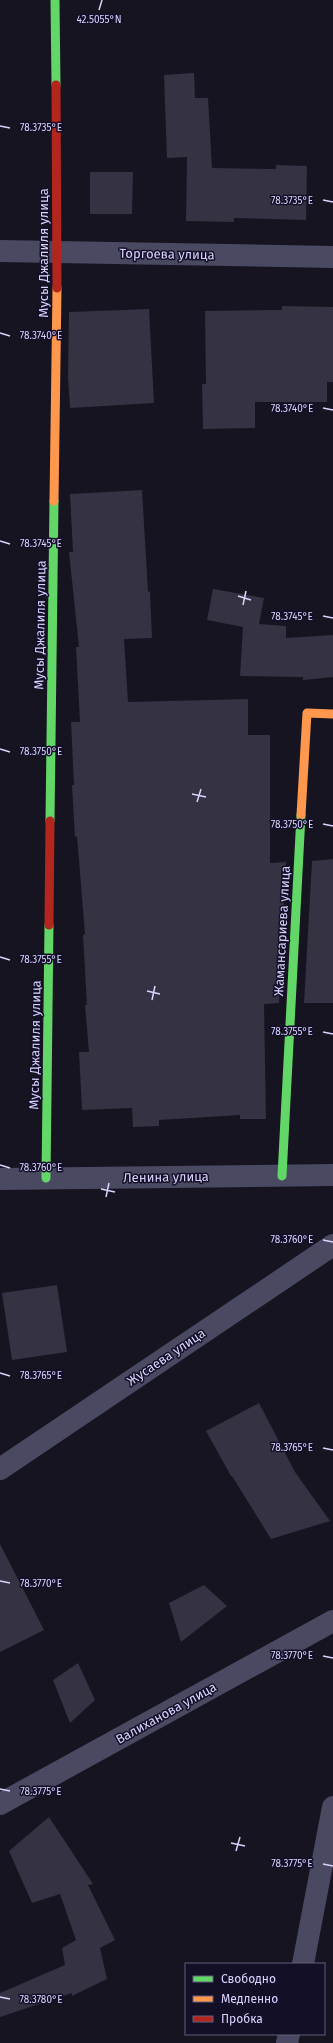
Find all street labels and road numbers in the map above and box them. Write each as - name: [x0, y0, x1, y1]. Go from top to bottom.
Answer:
- street label: Мусы Джалиля улица: [36, 188, 51, 318]
- street label: Торгоева улица: [119, 246, 215, 262]
- street label: Мусы Джалиля улица: [31, 560, 49, 690]
- street label: Жамансариева улица: [271, 865, 293, 997]
- street label: Мусы Джалиля улица: [26, 980, 44, 1110]
- street label: Ленина улица: [123, 1169, 209, 1185]
- street label: Жусаева улица: [124, 1325, 208, 1389]
- street label: Валиханова улица: [113, 1679, 219, 1747]

